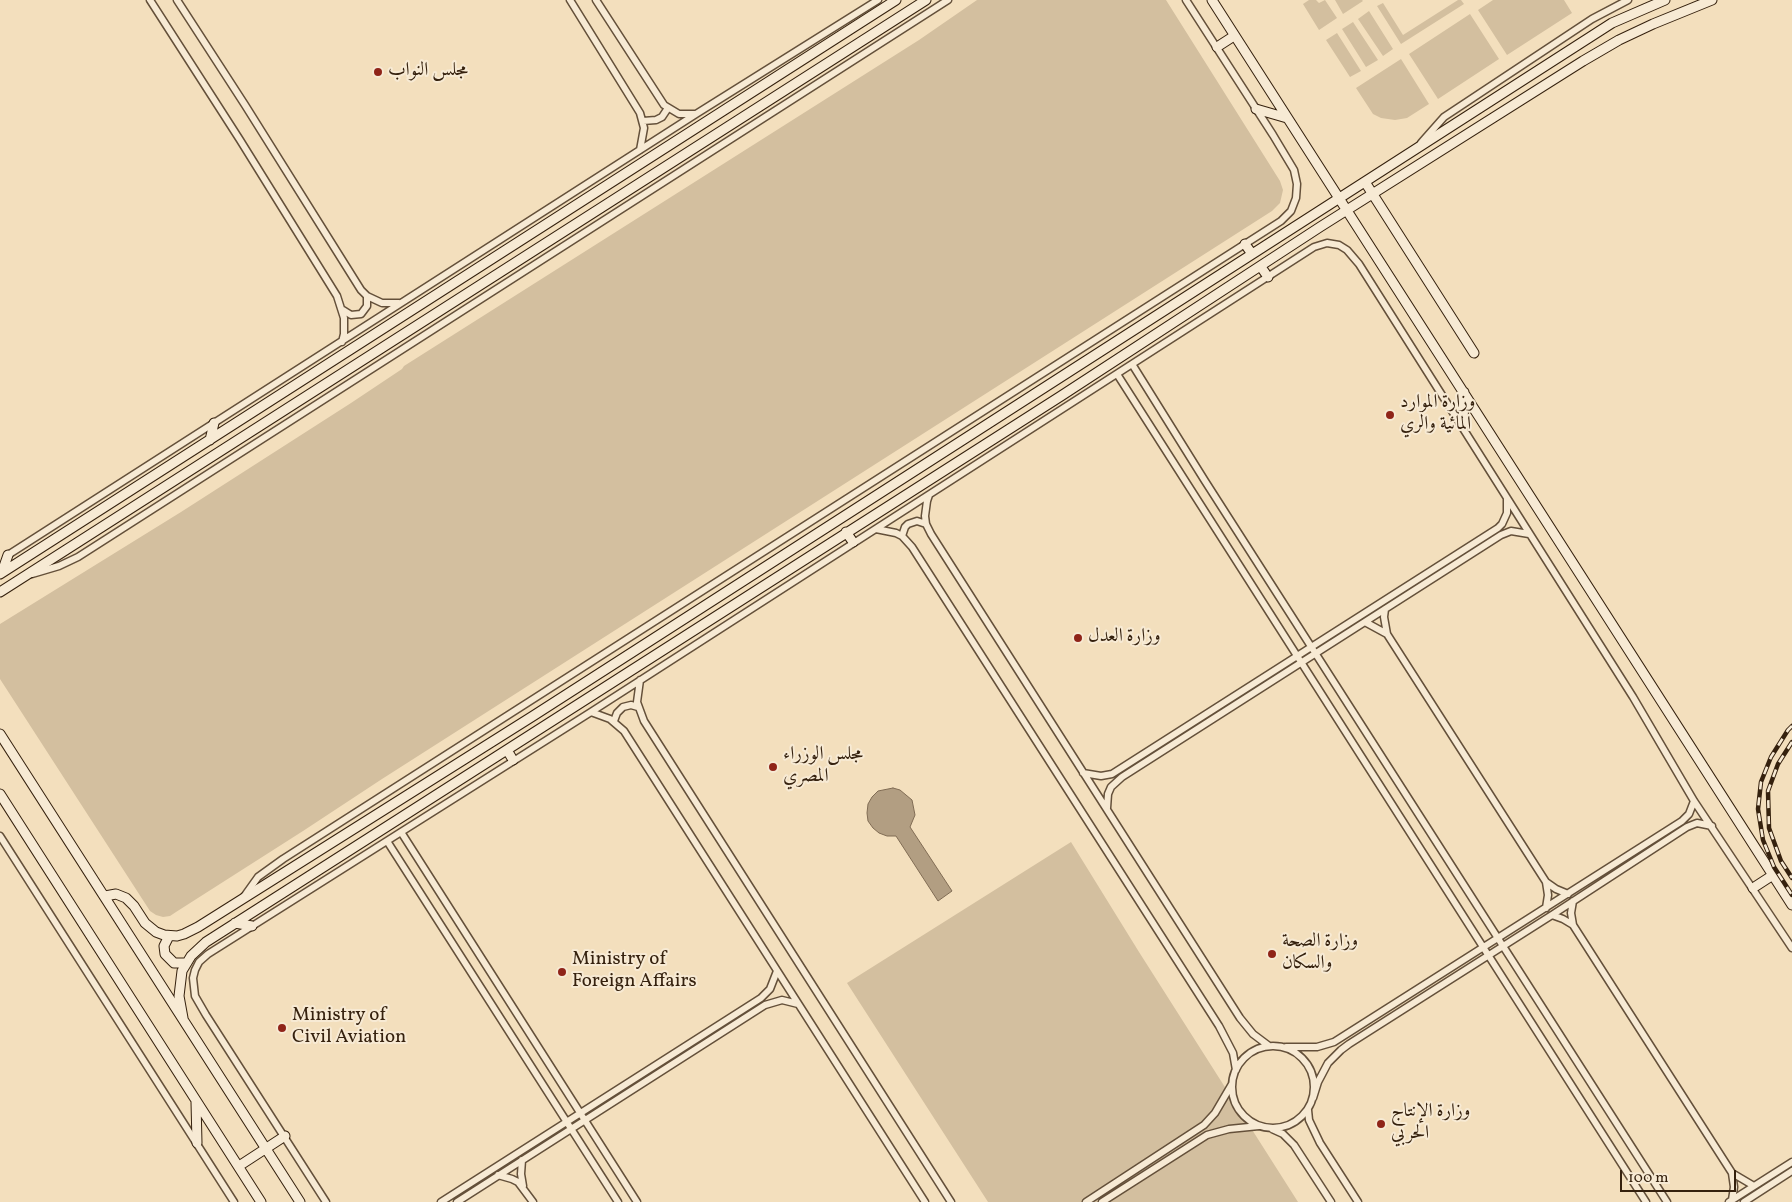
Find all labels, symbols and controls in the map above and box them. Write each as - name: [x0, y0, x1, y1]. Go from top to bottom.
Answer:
- place label: مجلس النواب: [388, 61, 468, 83]
- marker: مجلس النواب: [372, 66, 384, 78]
- place label: وزارة الموارد المائية والري: [1400, 393, 1475, 437]
- marker: وزارة الموارد المائية والري: [1384, 409, 1396, 421]
- place label: وزارة العدل: [1088, 627, 1161, 649]
- marker: وزارة العدل: [1072, 632, 1084, 644]
- place label: مجلس الوزراء المصري: [783, 745, 863, 789]
- marker: مجلس الوزراء المصري: [767, 761, 779, 773]
- place label: وزارة الصحة والسكان: [1282, 932, 1358, 976]
- marker: وزارة الصحة والسكان: [1266, 948, 1278, 960]
- place label: Ministry of Foreign Affairs: [572, 950, 697, 994]
- marker: Ministry of Foreign Affairs: [556, 966, 568, 978]
- place label: Ministry of Civil Aviation: [292, 1006, 406, 1050]
- marker: Ministry of Civil Aviation: [276, 1022, 288, 1034]
- place label: وزارة الإنتاج الحربي: [1391, 1102, 1470, 1146]
- marker: وزارة الإنتاج الحربي: [1375, 1118, 1387, 1130]
- scale bar: [1622, 1160, 1738, 1192]
- text: 100 m: [1628, 1168, 1668, 1189]

